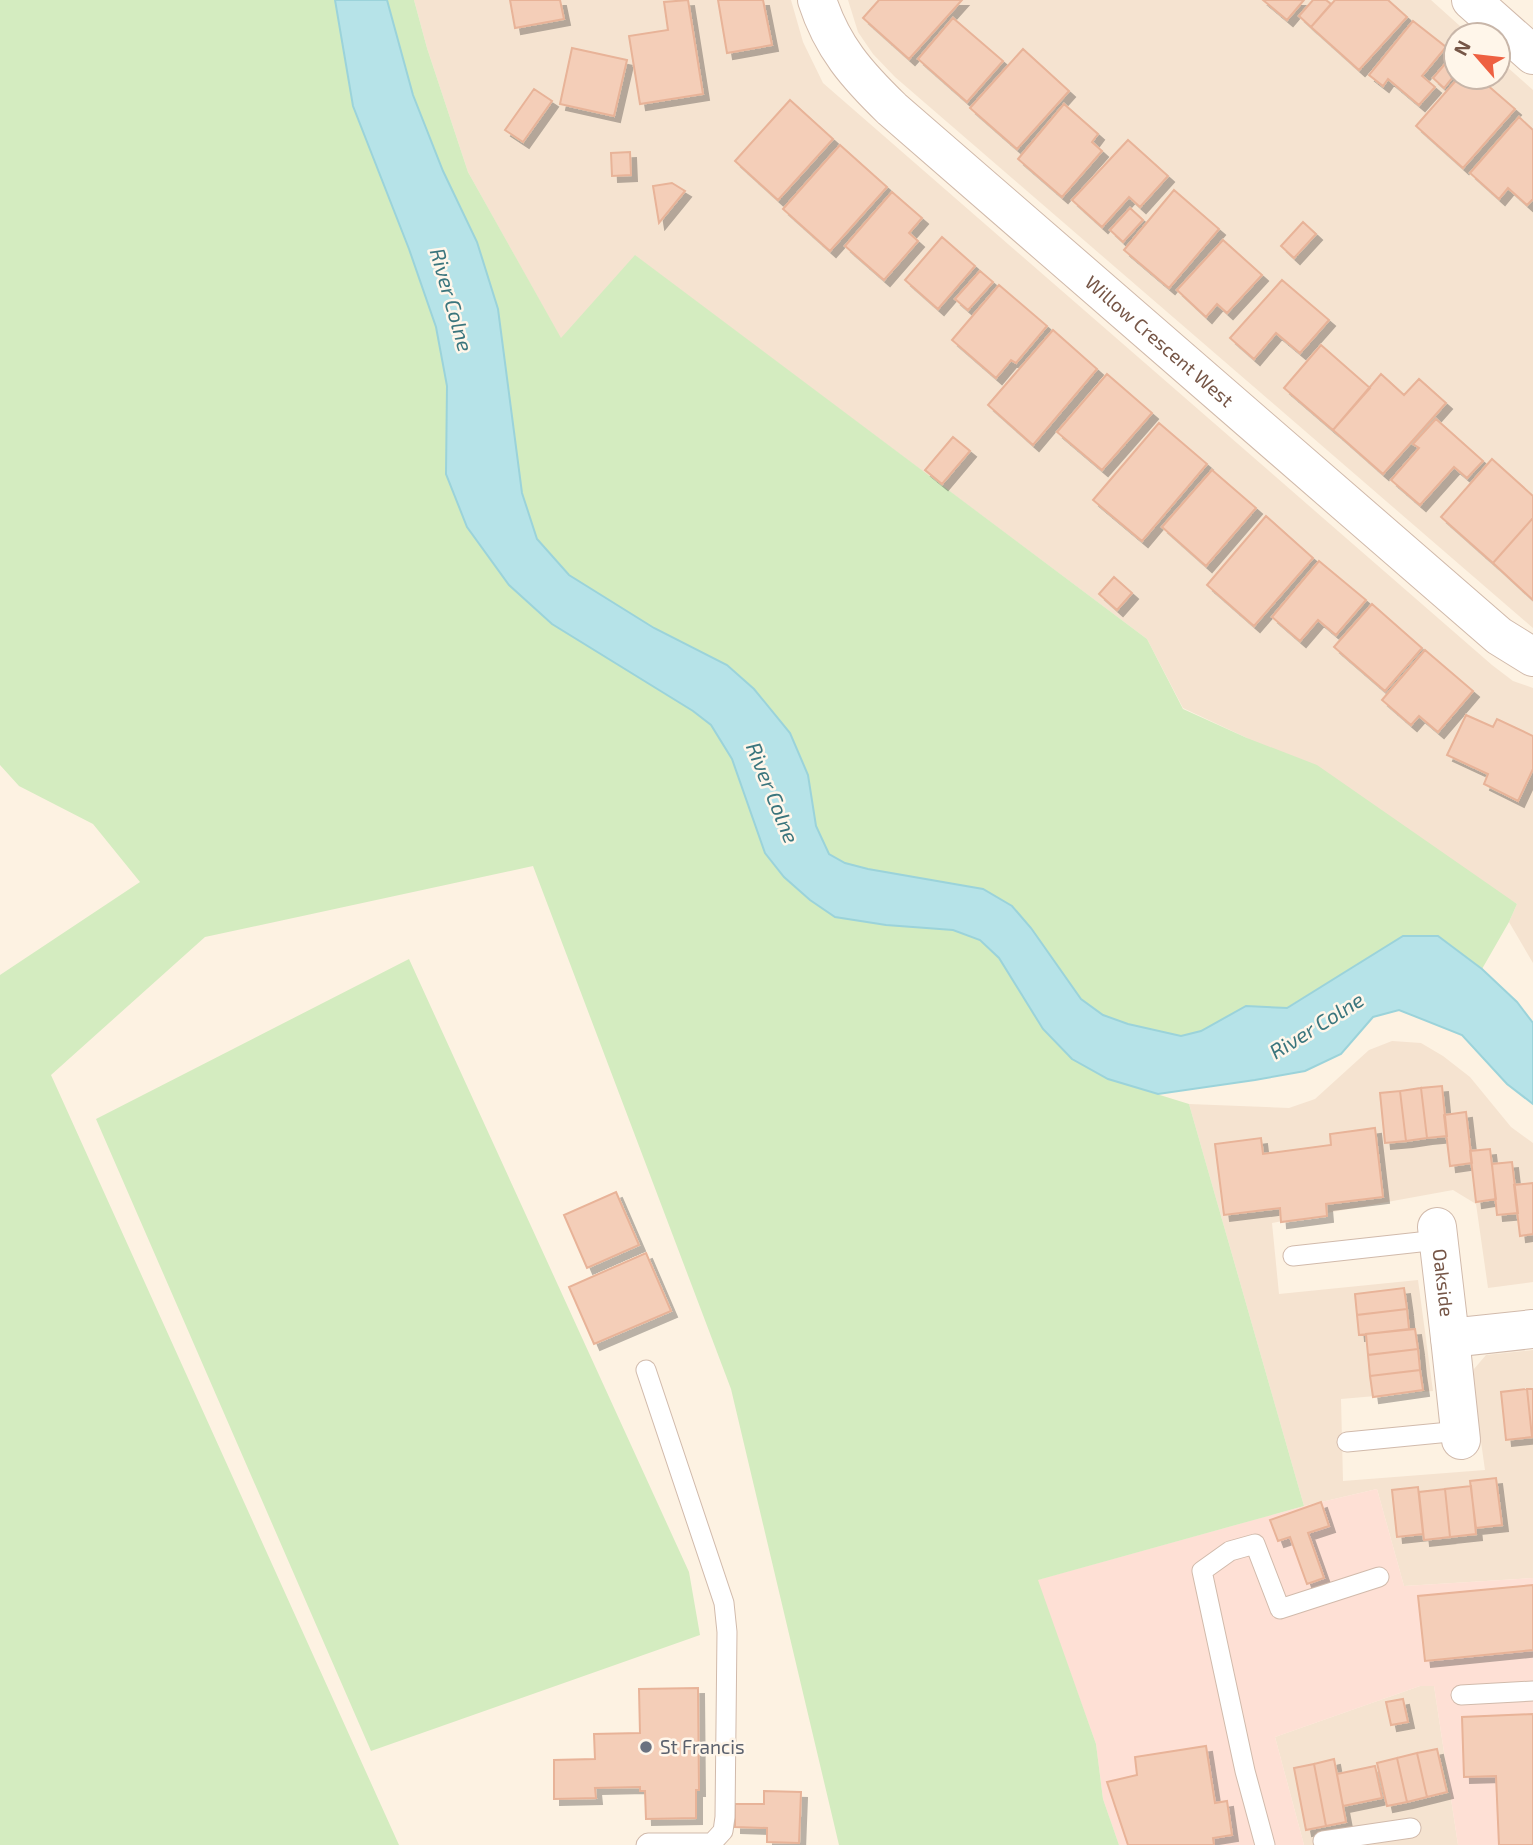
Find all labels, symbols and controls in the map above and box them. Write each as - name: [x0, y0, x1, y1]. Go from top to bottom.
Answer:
- north arrow: [1442, 21, 1512, 91]
- text: N: [1448, 36, 1475, 59]
- water label: River Colne: [426, 245, 479, 354]
- street label: Willow Crescent West: [1081, 270, 1239, 411]
- water label: River Colne: [742, 738, 805, 846]
- water label: River Colne: [1264, 986, 1368, 1064]
- street label: Oakside: [1429, 1247, 1459, 1318]
- place label: St Francis: [660, 1735, 745, 1758]
- marker: St Francis: [638, 1739, 654, 1755]

